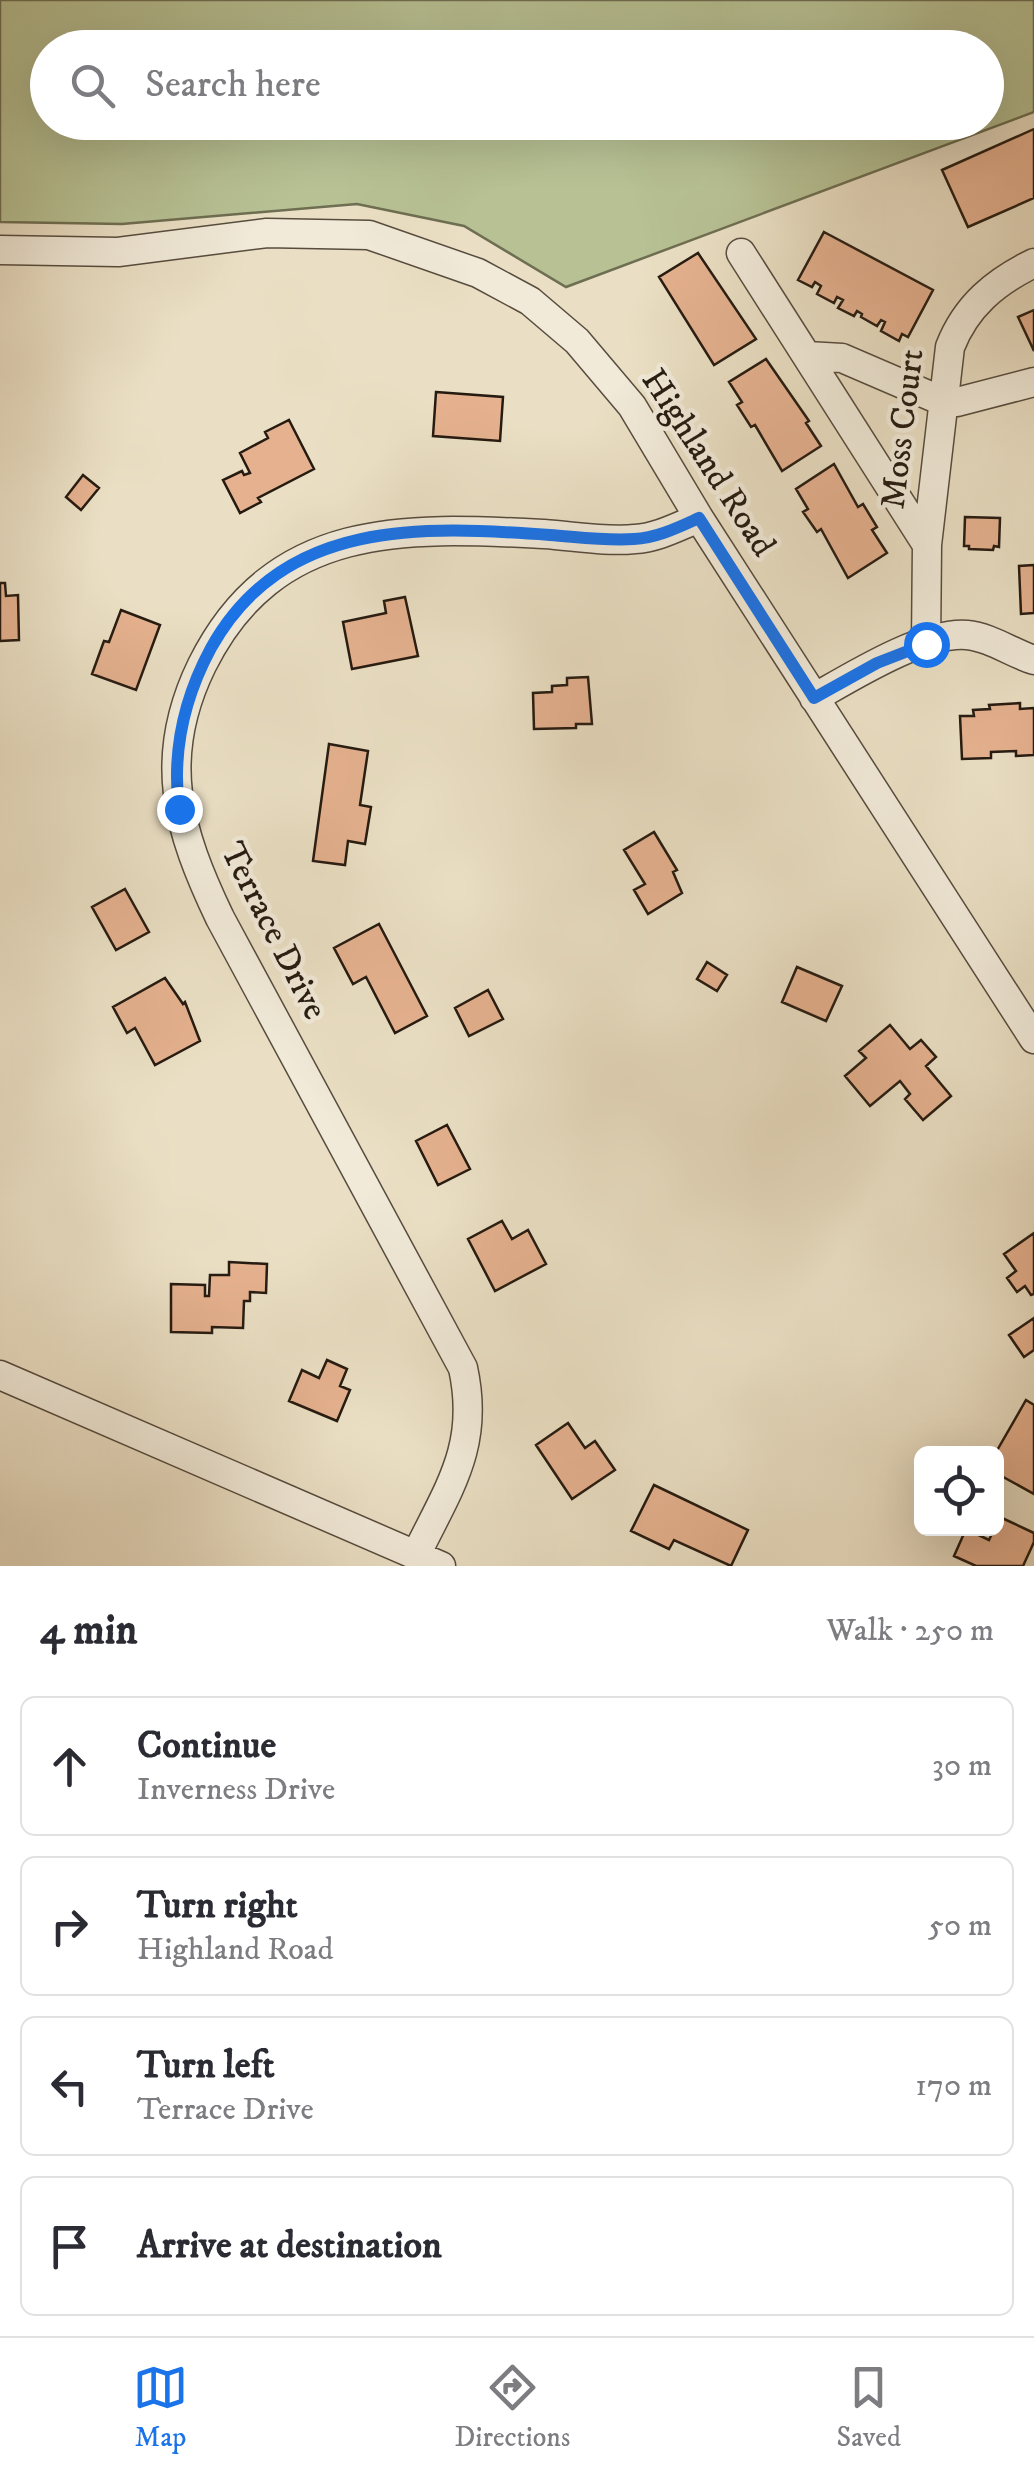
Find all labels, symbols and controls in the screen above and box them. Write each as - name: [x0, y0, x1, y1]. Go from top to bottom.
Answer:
- search box: [30, 30, 1004, 140]
- icon: search: [65, 58, 120, 113]
- text: Search here: [145, 61, 321, 109]
- street label: Moss Court: [871, 347, 935, 511]
- street label: Highland Road: [631, 361, 785, 566]
- route start: [904, 622, 950, 668]
- route end: [157, 787, 203, 833]
- street label: Terrace Drive: [210, 835, 336, 1027]
- map controls: [914, 1446, 1004, 1536]
- button: locate: [914, 1446, 1004, 1536]
- text: 4 min: [40, 1605, 138, 1657]
- text: Walk · 250 m: [827, 1611, 994, 1651]
- text: Continue: [137, 1722, 276, 1770]
- icon: ahead: [42, 1739, 97, 1794]
- text: 30 m: [932, 1746, 992, 1786]
- text: Inverness Drive: [137, 1770, 335, 1810]
- text: Turn right: [137, 1882, 298, 1930]
- icon: right: [42, 1899, 97, 1954]
- text: 50 m: [928, 1906, 992, 1946]
- text: Highland Road: [137, 1930, 333, 1970]
- text: Turn left: [137, 2042, 275, 2090]
- icon: left: [42, 2059, 97, 2114]
- text: 170 m: [915, 2066, 992, 2106]
- text: Terrace Drive: [137, 2090, 314, 2130]
- icon: arrive: [42, 2219, 97, 2274]
- text: Arrive at destination: [137, 2222, 442, 2270]
- tab: Map: [133, 2360, 188, 2455]
- tab: Directions: [454, 2360, 570, 2455]
- tab: Saved: [837, 2360, 901, 2455]

